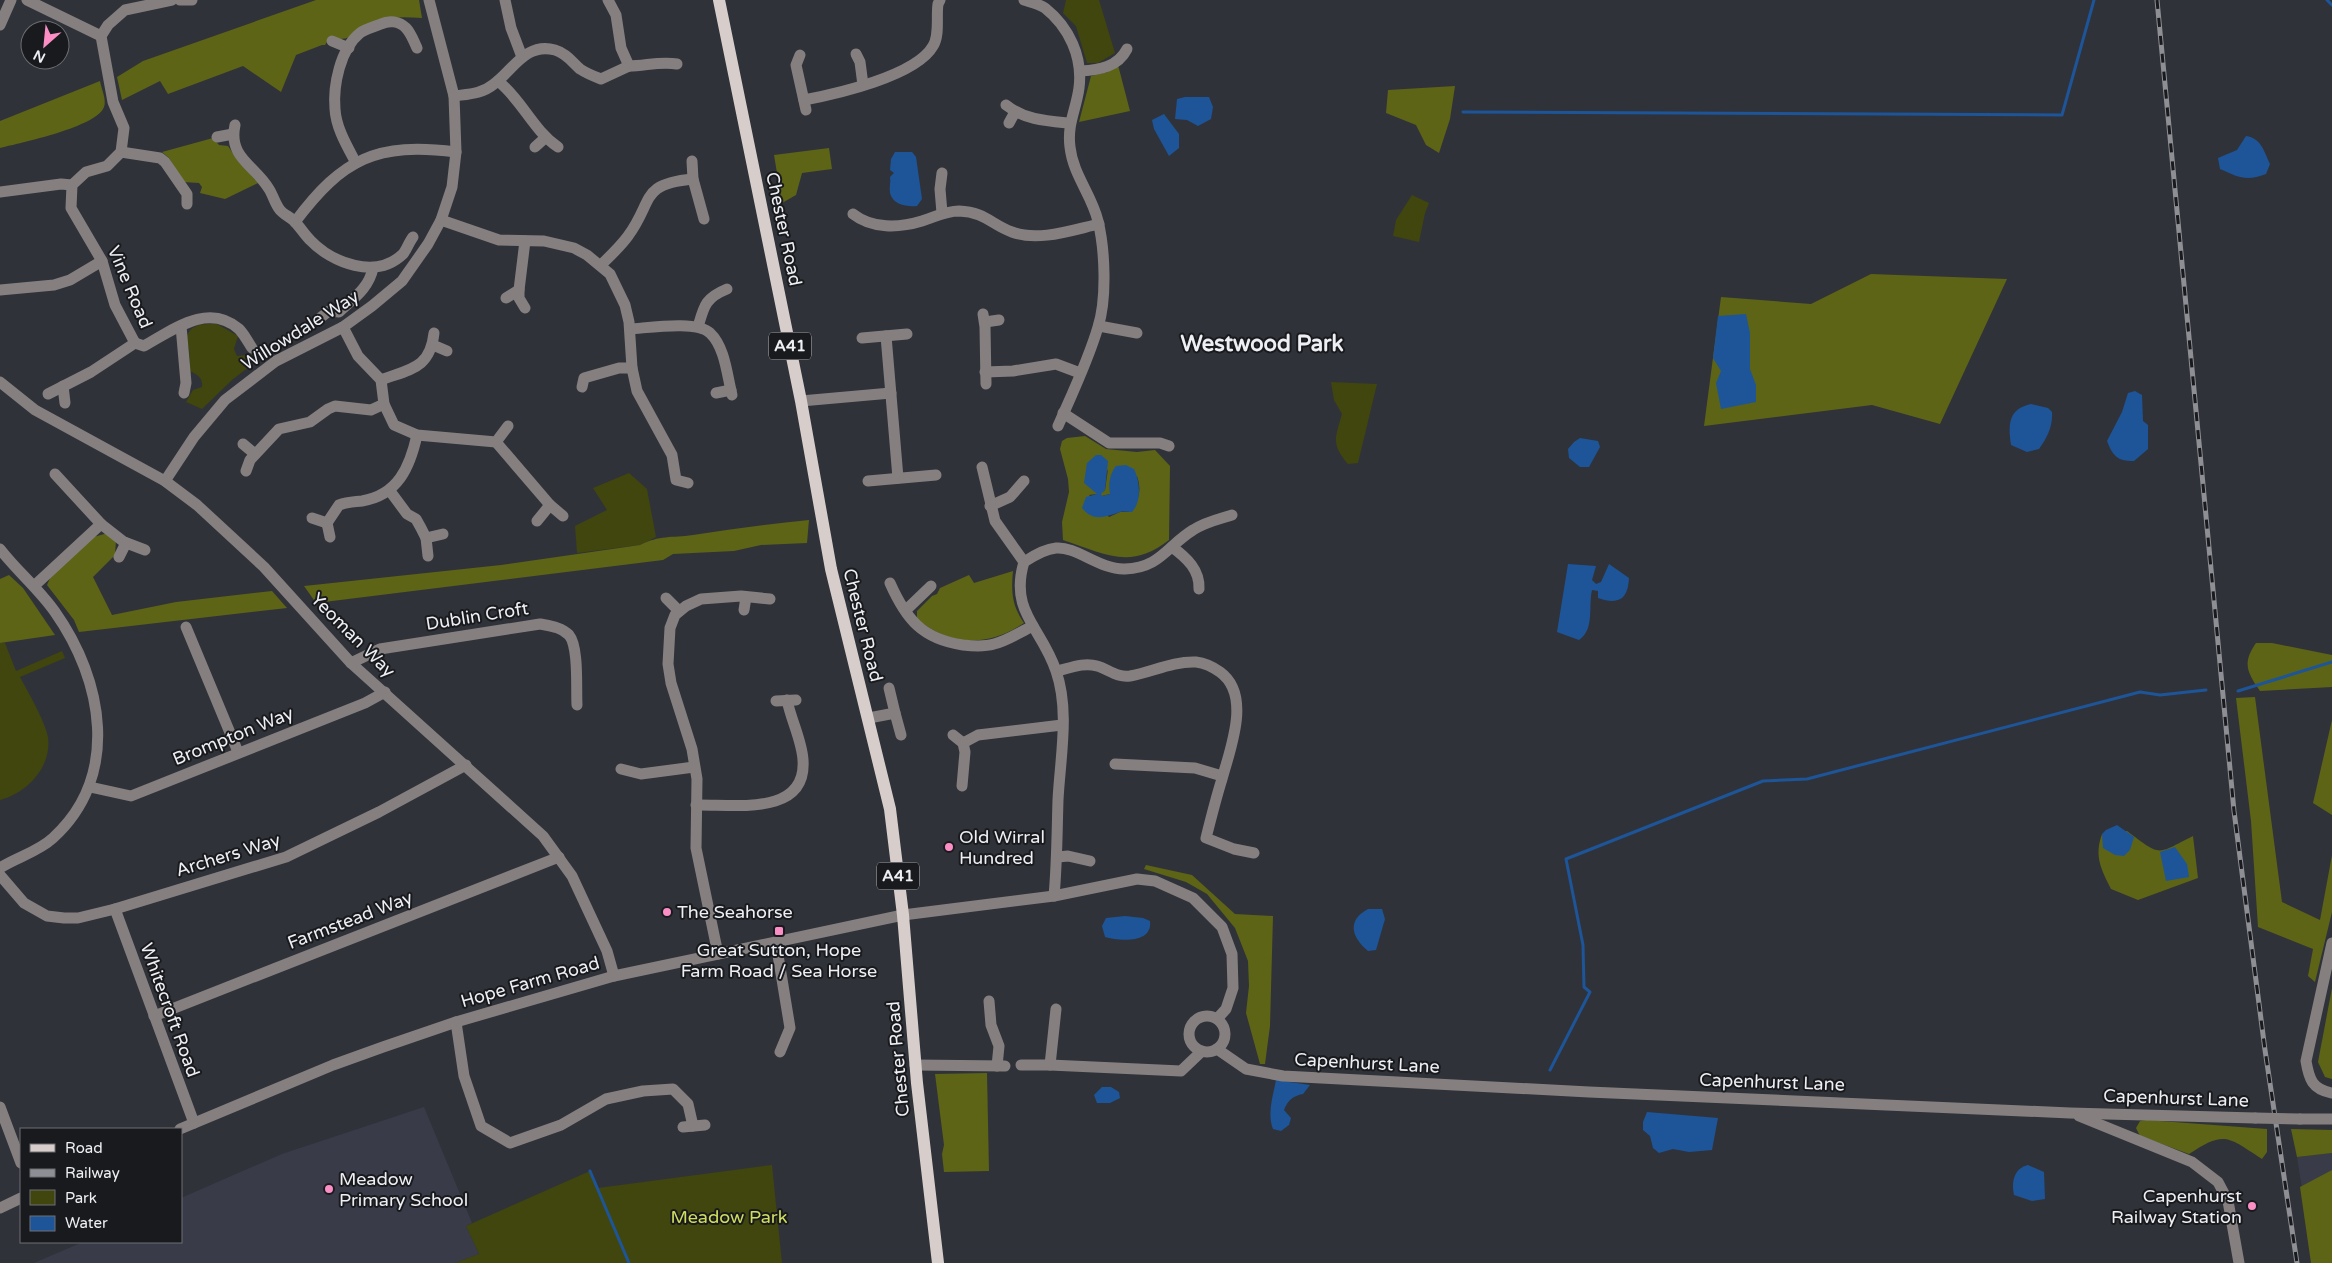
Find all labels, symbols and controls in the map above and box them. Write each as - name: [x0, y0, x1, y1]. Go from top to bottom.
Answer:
- north arrow: [20, 20, 70, 70]
- text: N: [30, 46, 48, 66]
- street label: Chester Road: [761, 170, 807, 288]
- street label: Vine Road: [103, 242, 157, 332]
- street label: Willowdale Way: [237, 285, 363, 375]
- district label: Westwood Park: [1180, 331, 1344, 357]
- road number: A41: [769, 332, 811, 360]
- street label: Chester Road: [838, 566, 888, 684]
- street label: Yeoman Way: [306, 588, 400, 682]
- street label: Dublin Croft: [424, 597, 530, 635]
- street label: Brompton Way: [169, 702, 297, 770]
- place label: Old Wirral Hundred: [959, 826, 1045, 869]
- street label: Archers Way: [173, 829, 283, 881]
- marker: Old Wirral Hundred: [943, 841, 955, 853]
- road number: A41: [877, 862, 919, 889]
- street label: Farmstead Way: [284, 886, 416, 954]
- place label: The Seahorse: [677, 901, 793, 923]
- marker: The Seahorse: [661, 906, 673, 918]
- marker: Great Sutton, Hope Farm Road / Sea Horse: [773, 925, 785, 937]
- place label: Great Sutton, Hope Farm Road / Sea Horse: [681, 939, 877, 982]
- street label: Whitecroft Road: [136, 940, 204, 1080]
- street label: Hope Farm Road: [458, 952, 602, 1012]
- street label: Chester Road: [882, 1000, 914, 1118]
- street label: Capenhurst Lane: [1294, 1048, 1440, 1078]
- street label: Capenhurst Lane: [1699, 1068, 1845, 1096]
- street label: Capenhurst Lane: [2103, 1084, 2249, 1112]
- legend: [20, 1128, 182, 1243]
- text: Road: [65, 1139, 103, 1157]
- text: Railway: [65, 1164, 120, 1182]
- place label: Meadow Primary School: [339, 1168, 468, 1211]
- marker: Meadow Primary School: [323, 1183, 335, 1195]
- place label: Capenhurst Railway Station: [2111, 1185, 2242, 1228]
- text: Park: [65, 1189, 97, 1207]
- marker: Capenhurst Railway Station: [2246, 1200, 2258, 1212]
- park label: Meadow Park: [671, 1206, 788, 1228]
- text: Water: [65, 1214, 108, 1232]

